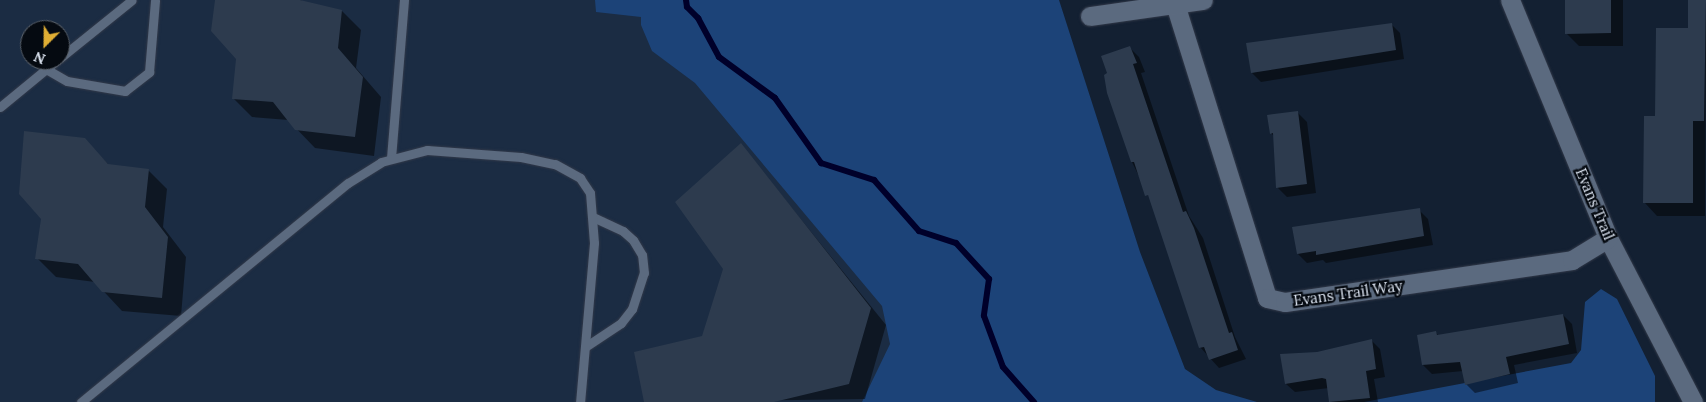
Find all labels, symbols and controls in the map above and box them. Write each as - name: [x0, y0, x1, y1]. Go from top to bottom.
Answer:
- north arrow: [20, 20, 70, 70]
- text: N: [31, 47, 48, 68]
- street label: Evans Trail: [1572, 165, 1618, 243]
- street label: Evans Trail Way: [1292, 276, 1404, 310]

